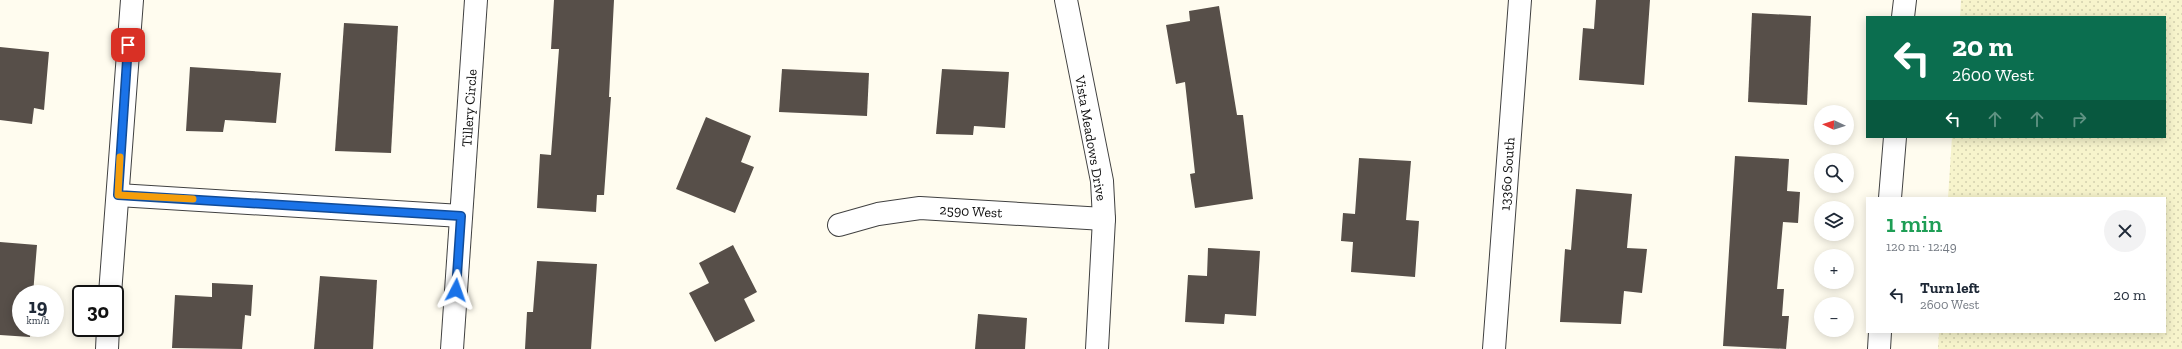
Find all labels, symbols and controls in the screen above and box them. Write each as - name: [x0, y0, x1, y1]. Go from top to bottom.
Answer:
- pin: [111, 28, 145, 62]
- text: 20 m: [1952, 30, 2013, 63]
- icon: left: [1886, 32, 1938, 84]
- icon: arrive: [117, 34, 139, 56]
- text: 2600 West: [1952, 64, 2034, 86]
- street label: Tillery Circle: [458, 68, 481, 148]
- street label: Vista Meadows Drive: [1071, 73, 1110, 202]
- north arrow: [1814, 105, 1854, 145]
- map controls: [1814, 105, 1854, 337]
- icon: left: [1942, 108, 1964, 130]
- icon: ahead: [1984, 108, 2006, 130]
- icon: ahead: [2026, 108, 2048, 130]
- icon: right: [2068, 108, 2090, 130]
- street label: 13360 South: [1496, 137, 1519, 211]
- button: search: [1814, 153, 1854, 193]
- street label: 2590 West: [939, 201, 1004, 222]
- button: layers: [1814, 201, 1854, 241]
- text: 1 min: [1886, 209, 1942, 238]
- button: close: [2104, 210, 2146, 252]
- text: 120 m · 12:49: [1886, 239, 1957, 254]
- button: +: [1814, 249, 1854, 289]
- position arrow: [435, 269, 477, 311]
- text: Turn left: [1920, 279, 1980, 297]
- icon: left: [1886, 284, 1908, 306]
- speed limit sign: 30: [72, 285, 124, 337]
- text: 20 m: [2113, 286, 2146, 304]
- text: 19: [29, 294, 47, 318]
- button: −: [1814, 297, 1854, 337]
- text: 2600 West: [1920, 297, 1979, 312]
- text: km/h: [27, 315, 49, 327]

